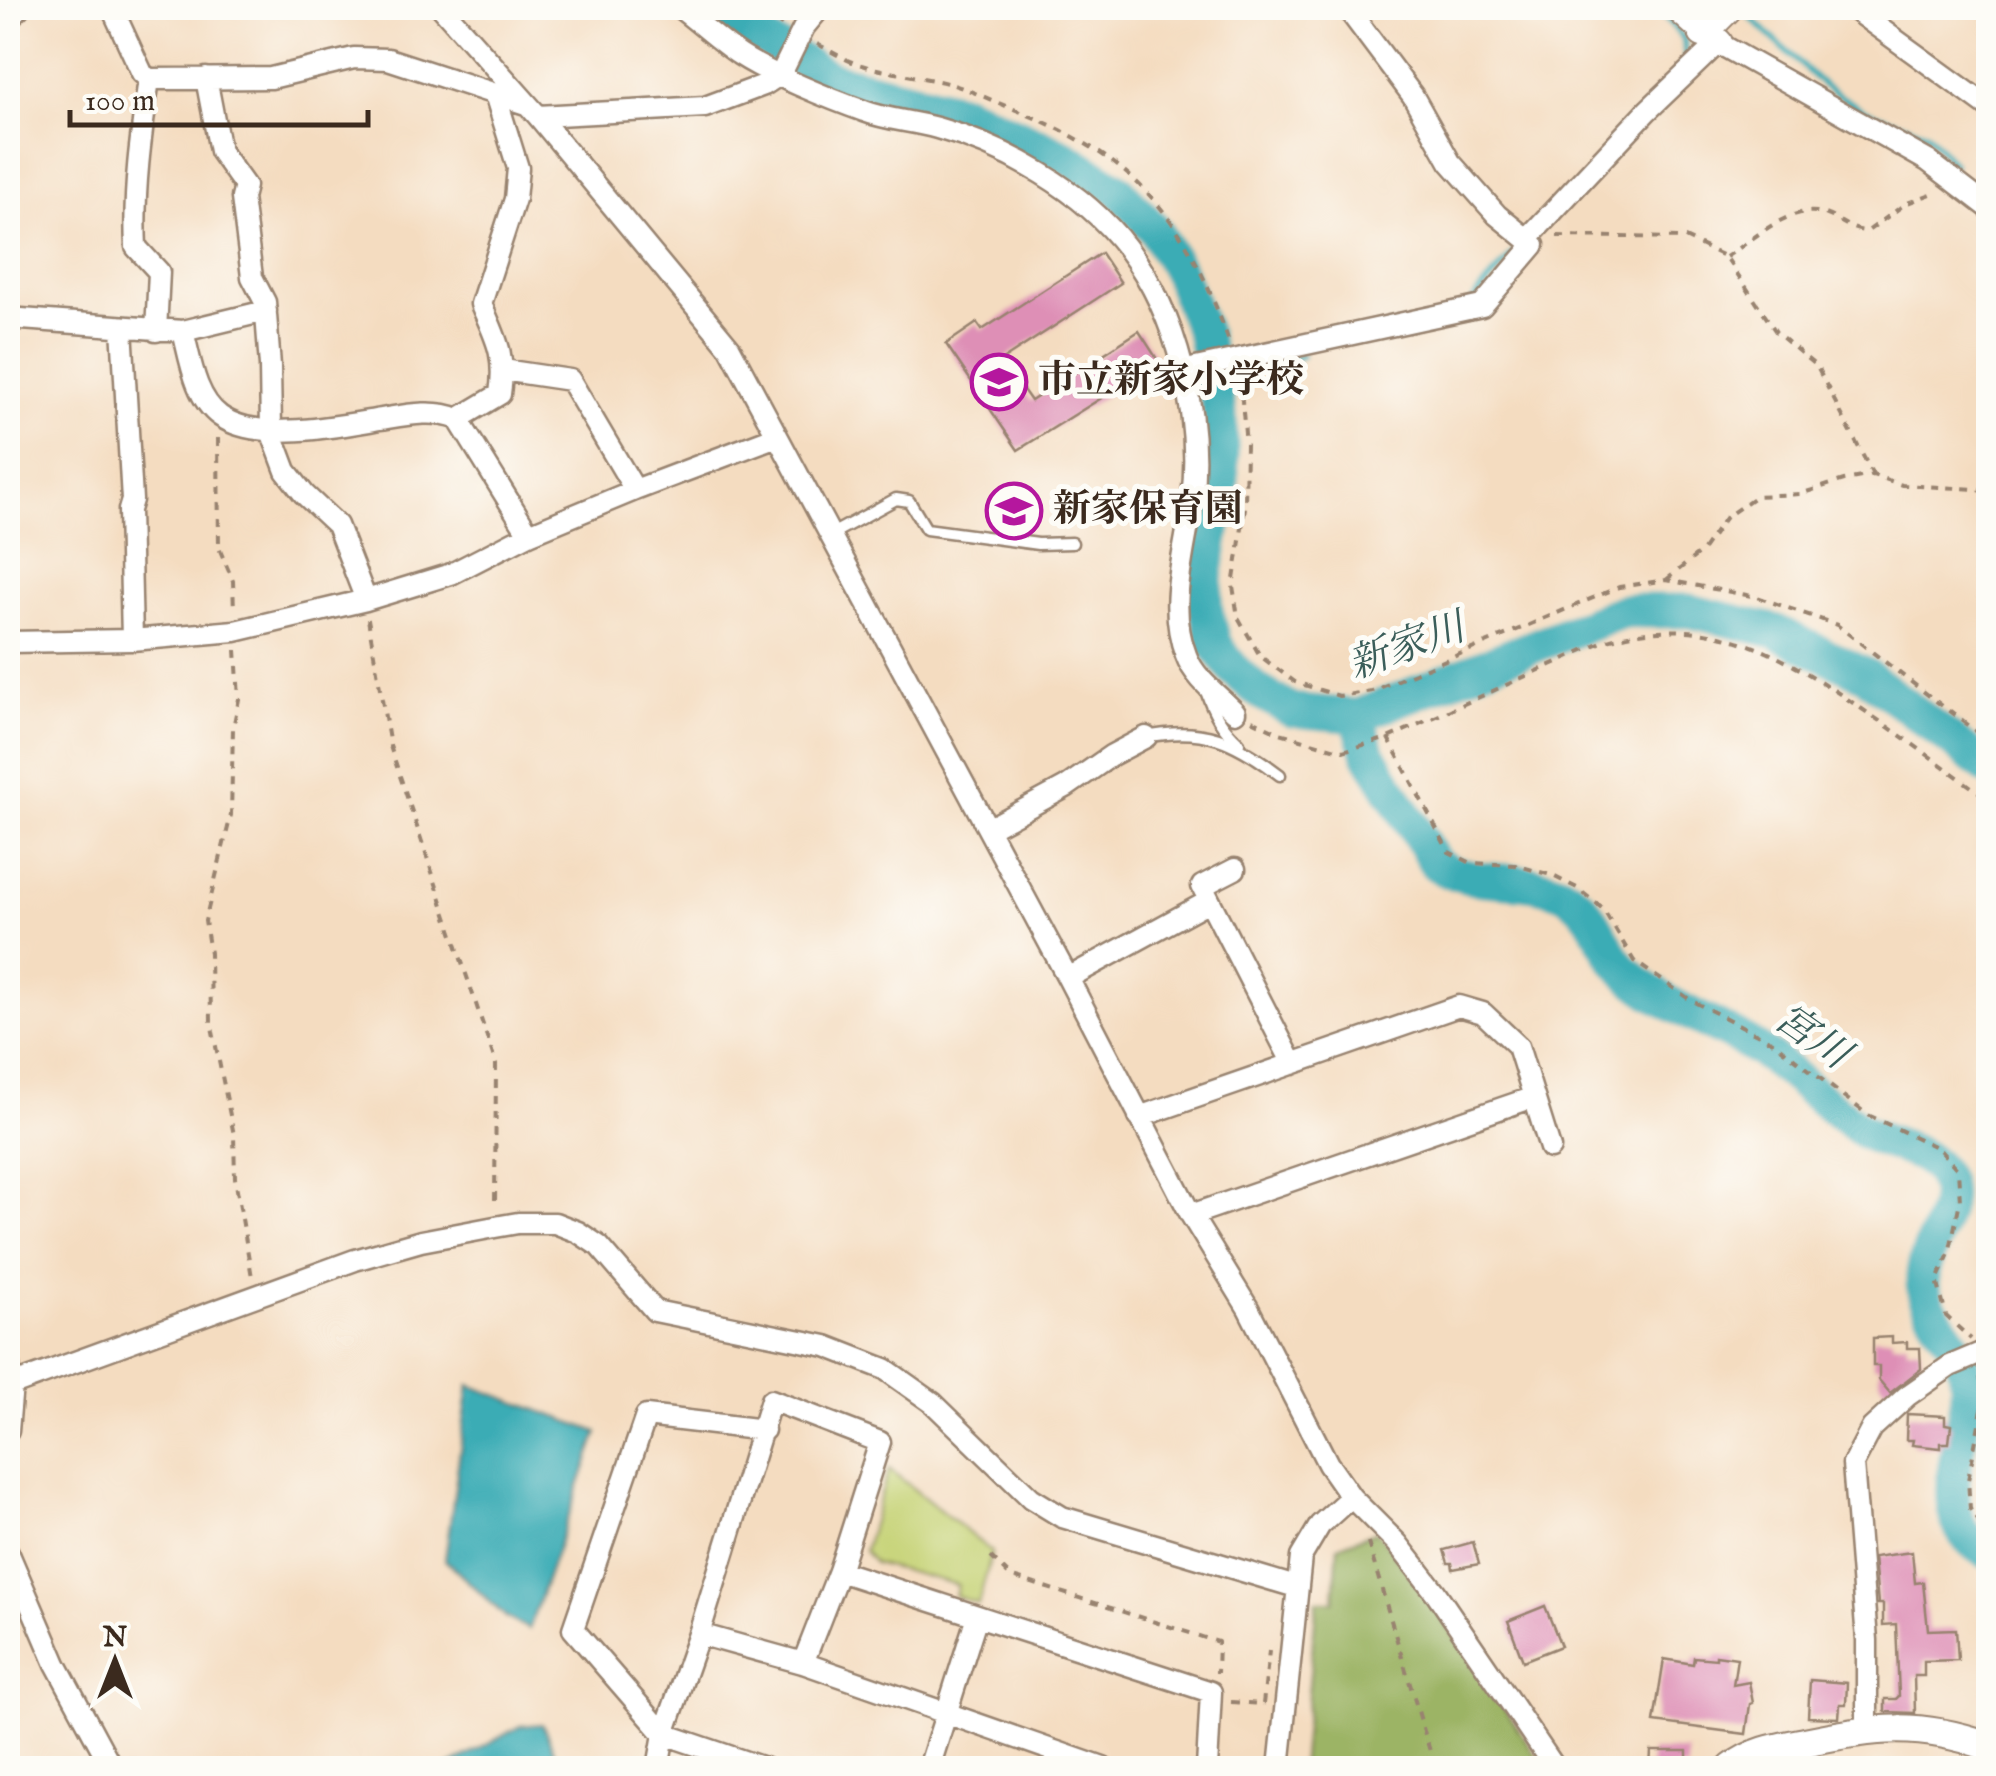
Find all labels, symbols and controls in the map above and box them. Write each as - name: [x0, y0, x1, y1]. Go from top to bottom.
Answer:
- scale bar: [70, 65, 368, 127]
- text: 100 m: [85, 83, 155, 121]
- school or university icon: 市立新家小学校: [969, 352, 1029, 412]
- place label: 市立新家小学校: [1038, 358, 1304, 406]
- school or university icon: 新家保育園: [984, 481, 1044, 541]
- place label: 新家保育園: [1053, 487, 1243, 535]
- water label: 新家川: [1342, 602, 1476, 692]
- water label: 宮川: [1764, 994, 1862, 1084]
- north arrow: [65, 1611, 165, 1711]
- text: N: [102, 1621, 127, 1656]

